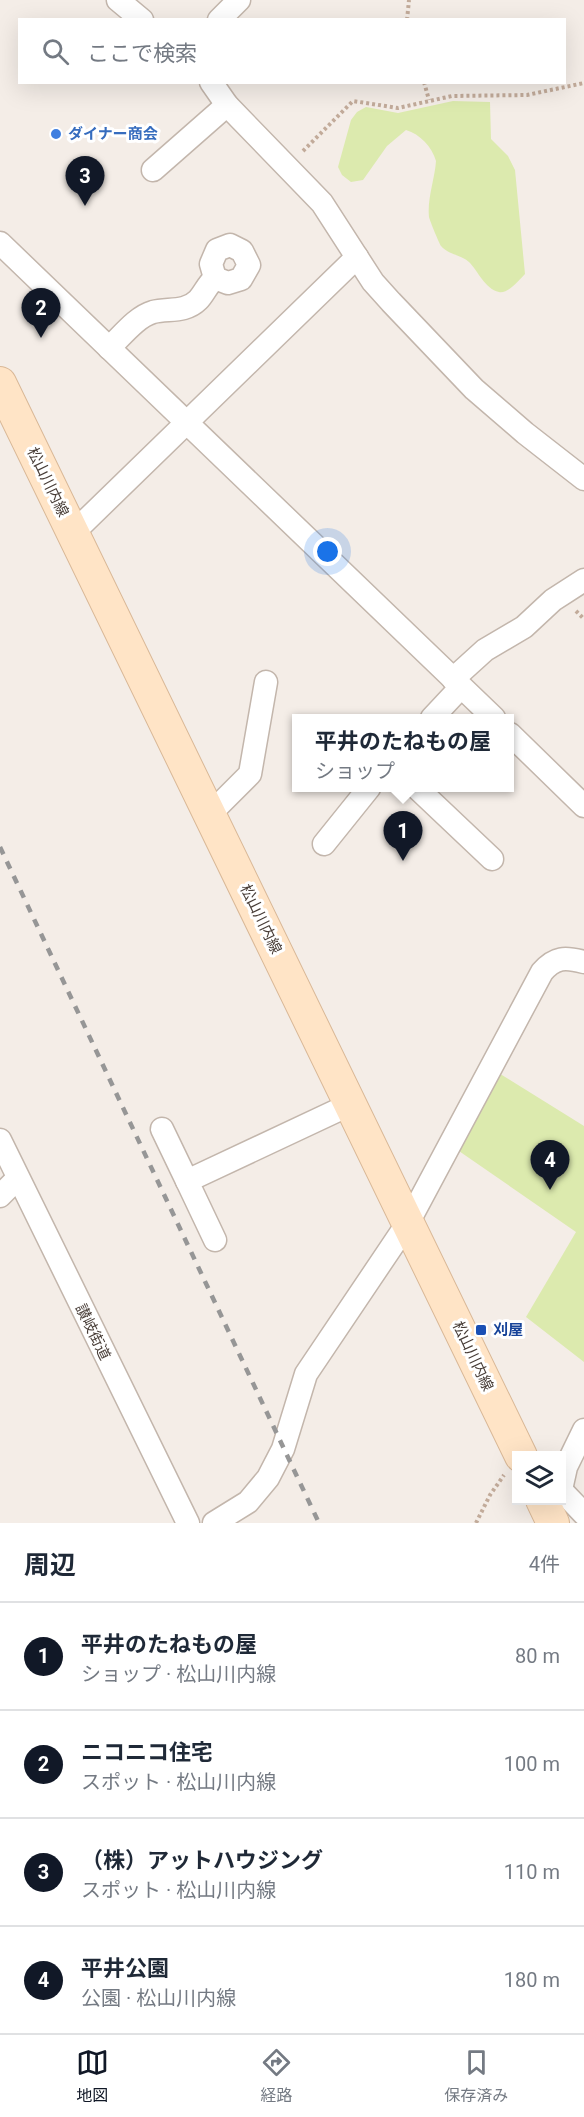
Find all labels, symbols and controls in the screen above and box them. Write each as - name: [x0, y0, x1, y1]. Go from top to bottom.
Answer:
- search box: [18, 18, 566, 84]
- icon: search: [39, 35, 72, 68]
- text: ここで検索: [87, 41, 197, 66]
- place label: ダイナー商会: [68, 125, 158, 143]
- marker: ダイナー商会: [49, 127, 63, 141]
- pin: 3: [66, 156, 104, 206]
- pin: 2: [22, 288, 60, 338]
- street label: 松山川内線: [23, 444, 73, 520]
- your location: [313, 537, 342, 566]
- popup: [292, 714, 514, 792]
- text: 平井のたねもの屋: [315, 729, 491, 754]
- text: ショップ: [315, 759, 395, 783]
- pin: 1: [384, 812, 422, 861]
- street label: 松山川内線: [236, 881, 286, 957]
- pin: 4: [530, 1140, 570, 1190]
- street label: 讃岐街道: [72, 1301, 114, 1363]
- street label: 松山川内線: [449, 1318, 497, 1394]
- place label: 刈屋: [493, 1321, 523, 1339]
- marker: 刈屋: [474, 1323, 488, 1337]
- map controls: [512, 1451, 566, 1505]
- button: layers: [512, 1451, 566, 1505]
- text: 周辺: [24, 1550, 76, 1580]
- text: 4件: [529, 1552, 560, 1576]
- text: 平井のたねもの屋: [81, 1632, 257, 1657]
- text: 1: [38, 1644, 49, 1668]
- text: 80 m: [515, 1644, 560, 1668]
- text: ショップ · 松山川内線: [81, 1662, 276, 1686]
- text: ニコニコ住宅: [81, 1740, 213, 1765]
- text: 2: [38, 1752, 49, 1776]
- text: 100 m: [504, 1752, 560, 1776]
- text: スポット · 松山川内線: [81, 1770, 276, 1794]
- text: （株）アットハウジング: [81, 1848, 323, 1873]
- text: 3: [38, 1860, 49, 1884]
- text: 110 m: [504, 1860, 560, 1884]
- text: スポット · 松山川内線: [81, 1878, 276, 1902]
- text: 平井公園: [81, 1956, 169, 1981]
- text: 4: [38, 1968, 49, 1992]
- text: 180 m: [504, 1968, 560, 1992]
- text: 公園 · 松山川内線: [81, 1986, 236, 2010]
- tab: 地図: [76, 2046, 109, 2106]
- tab: 経路: [260, 2046, 293, 2106]
- tab: 保存済み: [444, 2046, 508, 2106]

